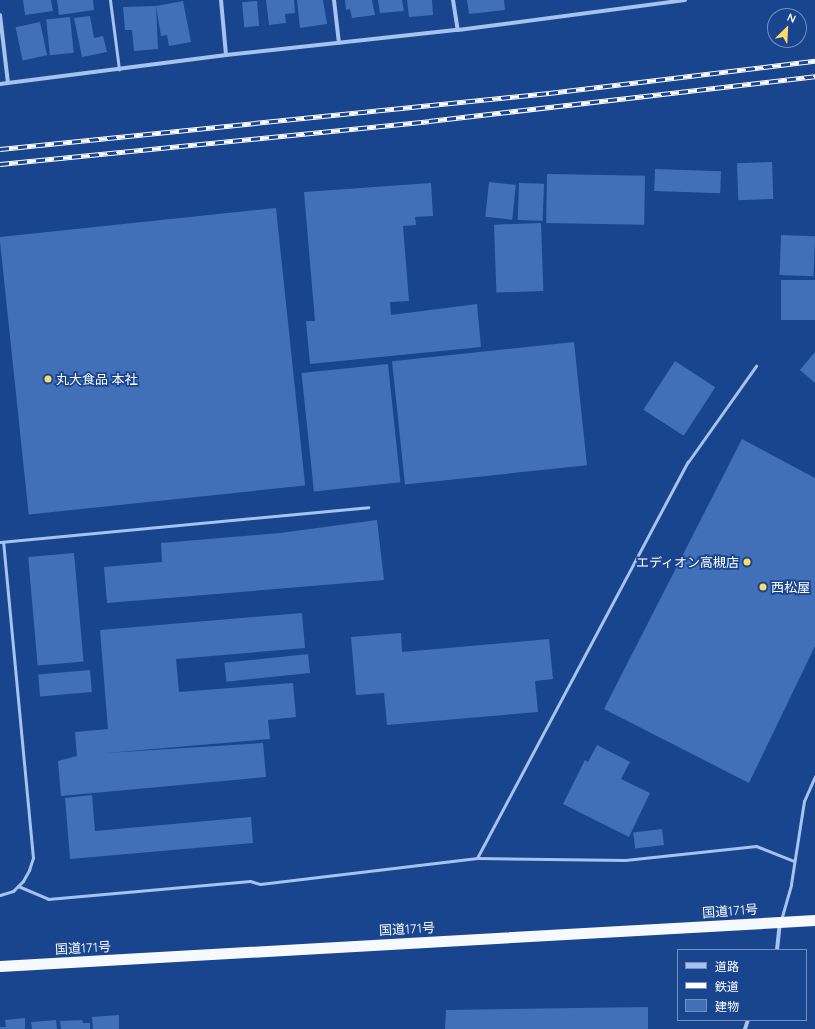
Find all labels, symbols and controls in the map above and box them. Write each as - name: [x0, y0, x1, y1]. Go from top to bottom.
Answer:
- north arrow: [767, 8, 807, 48]
- text: N: [785, 10, 798, 26]
- place label: 丸大食品 本社: [56, 371, 138, 387]
- marker: 丸大食品 本社: [43, 374, 53, 384]
- place label: エディオン高槻店: [635, 554, 739, 570]
- marker: エディオン高槻店: [742, 557, 752, 567]
- place label: 西松屋: [771, 579, 810, 595]
- marker: 西松屋: [758, 582, 768, 592]
- street label: 国道171号: [702, 901, 758, 921]
- street label: 国道171号: [379, 920, 435, 938]
- street label: 国道171号: [55, 939, 111, 957]
- legend: [677, 949, 807, 1021]
- text: 道路: [715, 959, 739, 974]
- text: 鉄道: [715, 979, 739, 994]
- text: 建物: [715, 999, 739, 1014]

